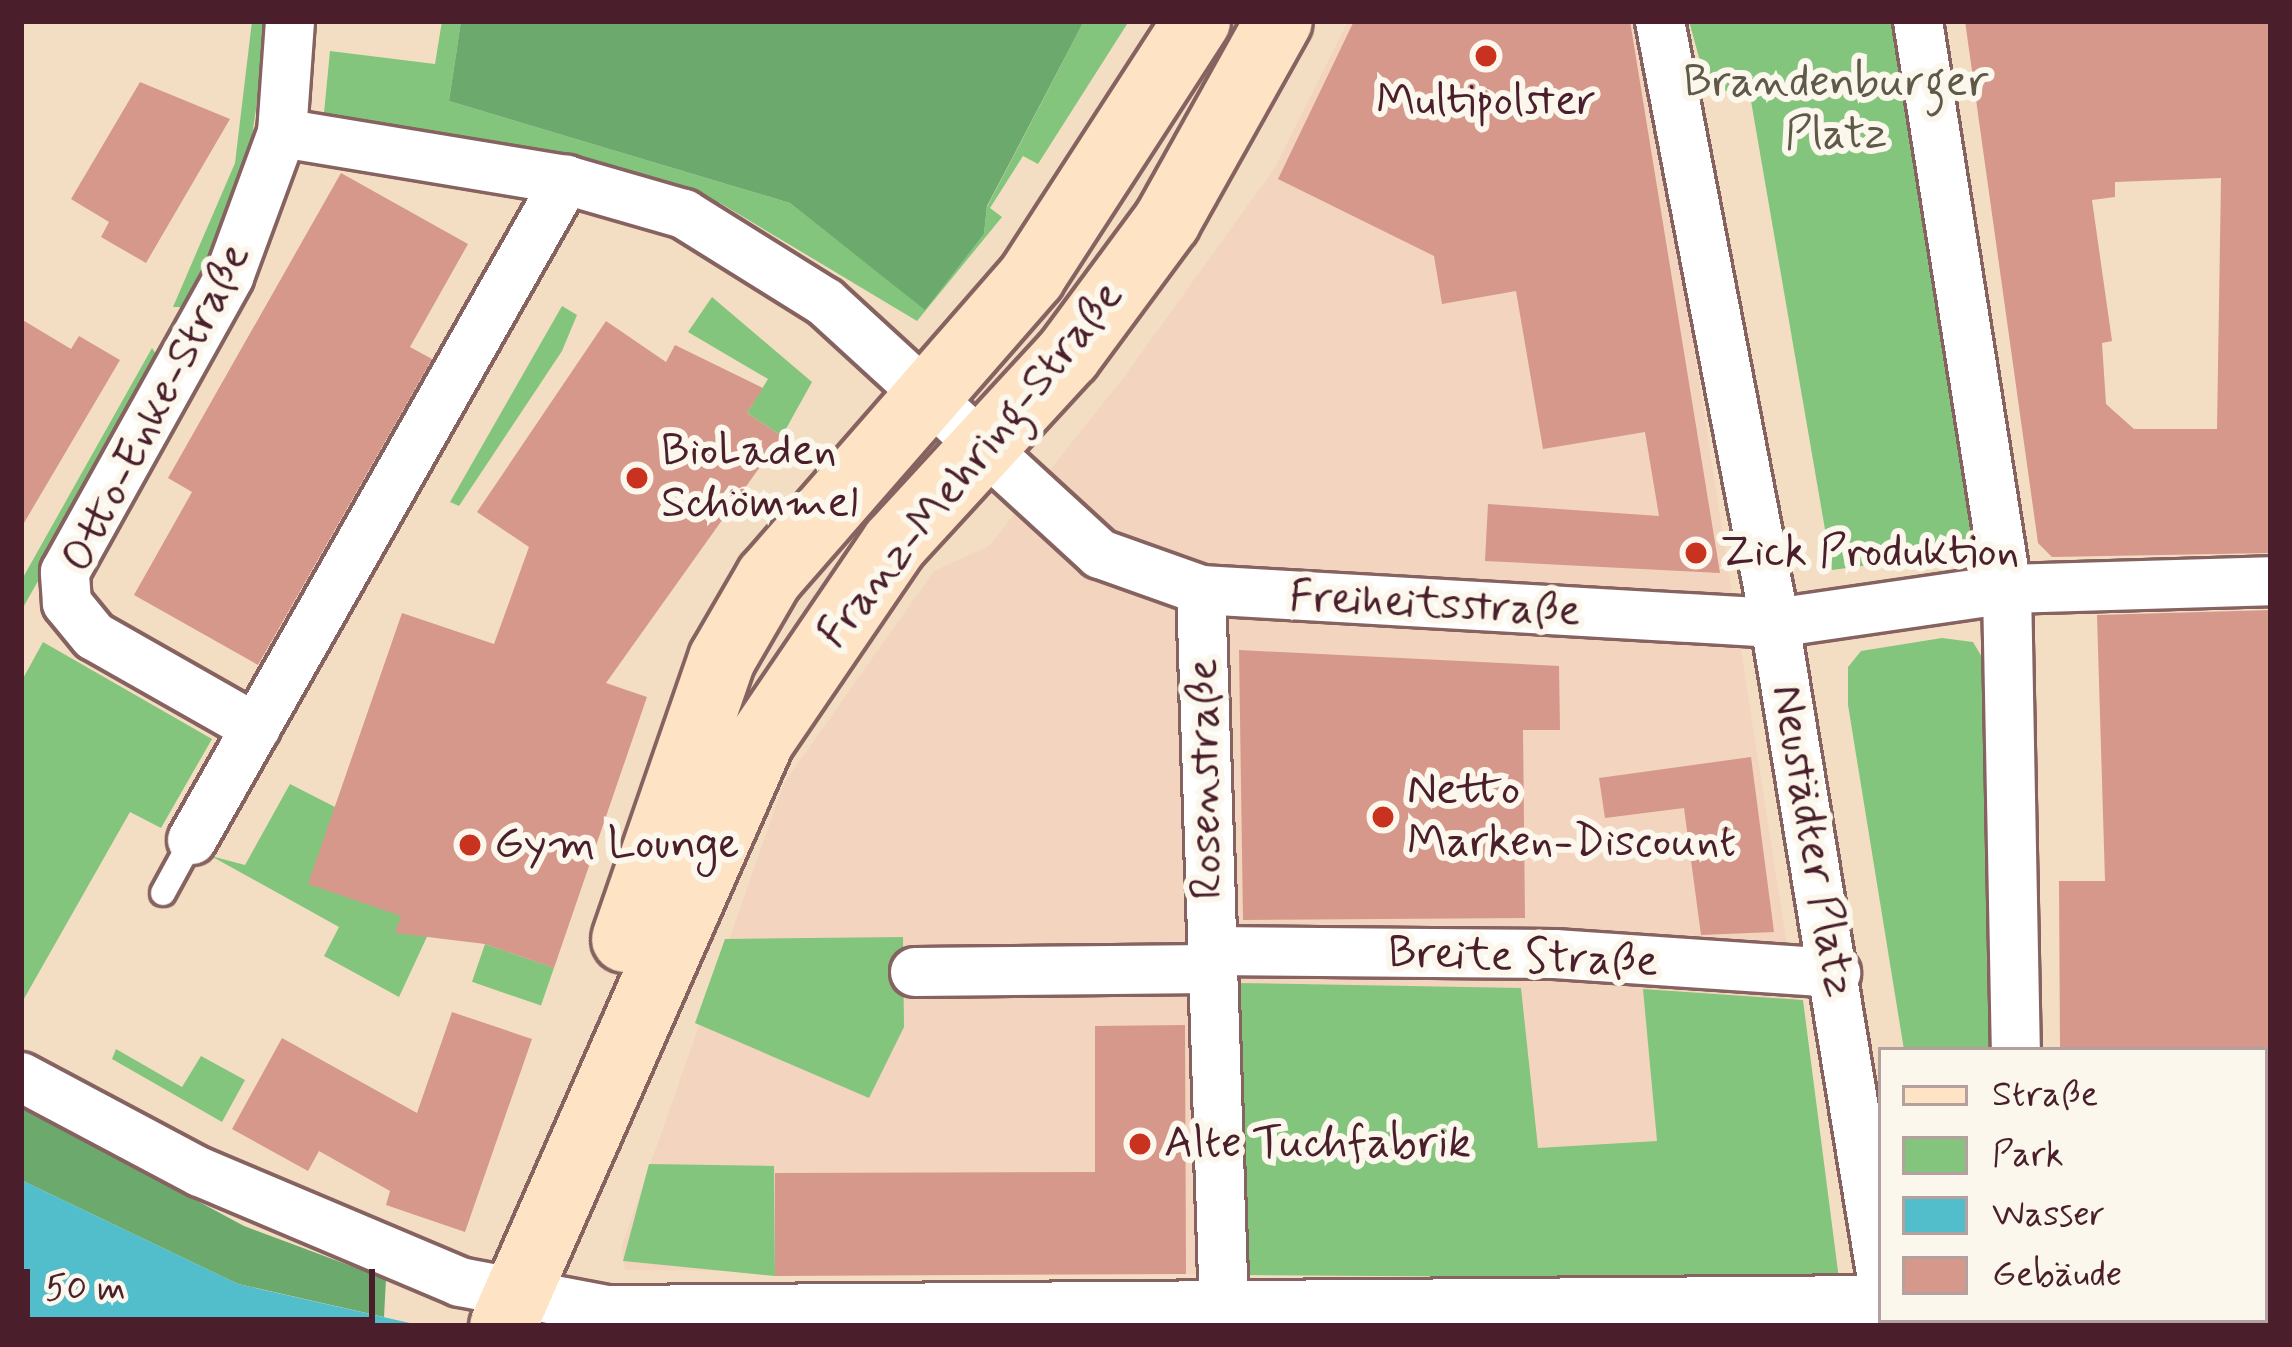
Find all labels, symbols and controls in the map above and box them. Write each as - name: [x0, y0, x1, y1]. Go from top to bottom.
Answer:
- marker: Multipolster: [1473, 43, 1499, 69]
- park label: Brandenburger Platz: [1683, 56, 1989, 162]
- place label: Multipolster: [1376, 75, 1596, 129]
- street label: Otto-Enke-Straße: [51, 234, 263, 582]
- street label: Franz-Mehring-Straße: [806, 271, 1136, 659]
- place label: BioLaden Schömmel: [661, 425, 858, 531]
- marker: BioLaden Schömmel: [624, 465, 650, 491]
- place label: Zick Produktion: [1720, 526, 2019, 580]
- marker: Zick Produktion: [1683, 540, 1709, 566]
- street label: Freiheitsstraße: [1288, 570, 1582, 640]
- street label: Rosenstraße: [1177, 658, 1235, 900]
- street label: Neustädter Platz: [1758, 681, 1866, 1001]
- place label: Netto Marken-Discount: [1407, 764, 1736, 870]
- marker: Netto Marken-Discount: [1370, 804, 1396, 830]
- place label: Gym Lounge: [494, 818, 739, 872]
- marker: Gym Lounge: [457, 832, 483, 858]
- street label: Breite Straße: [1387, 926, 1659, 990]
- legend: [1878, 1047, 2268, 1323]
- text: Straße: [1992, 1072, 2098, 1119]
- place label: Alte Tuchfabrik: [1164, 1117, 1461, 1171]
- marker: Alte Tuchfabrik: [1127, 1131, 1153, 1157]
- text: Park: [1992, 1132, 2064, 1179]
- text: Wasser: [1992, 1192, 2105, 1239]
- scale bar: [30, 1245, 381, 1319]
- text: Gebäude: [1992, 1252, 2122, 1299]
- text: 50 m: [45, 1266, 126, 1313]

